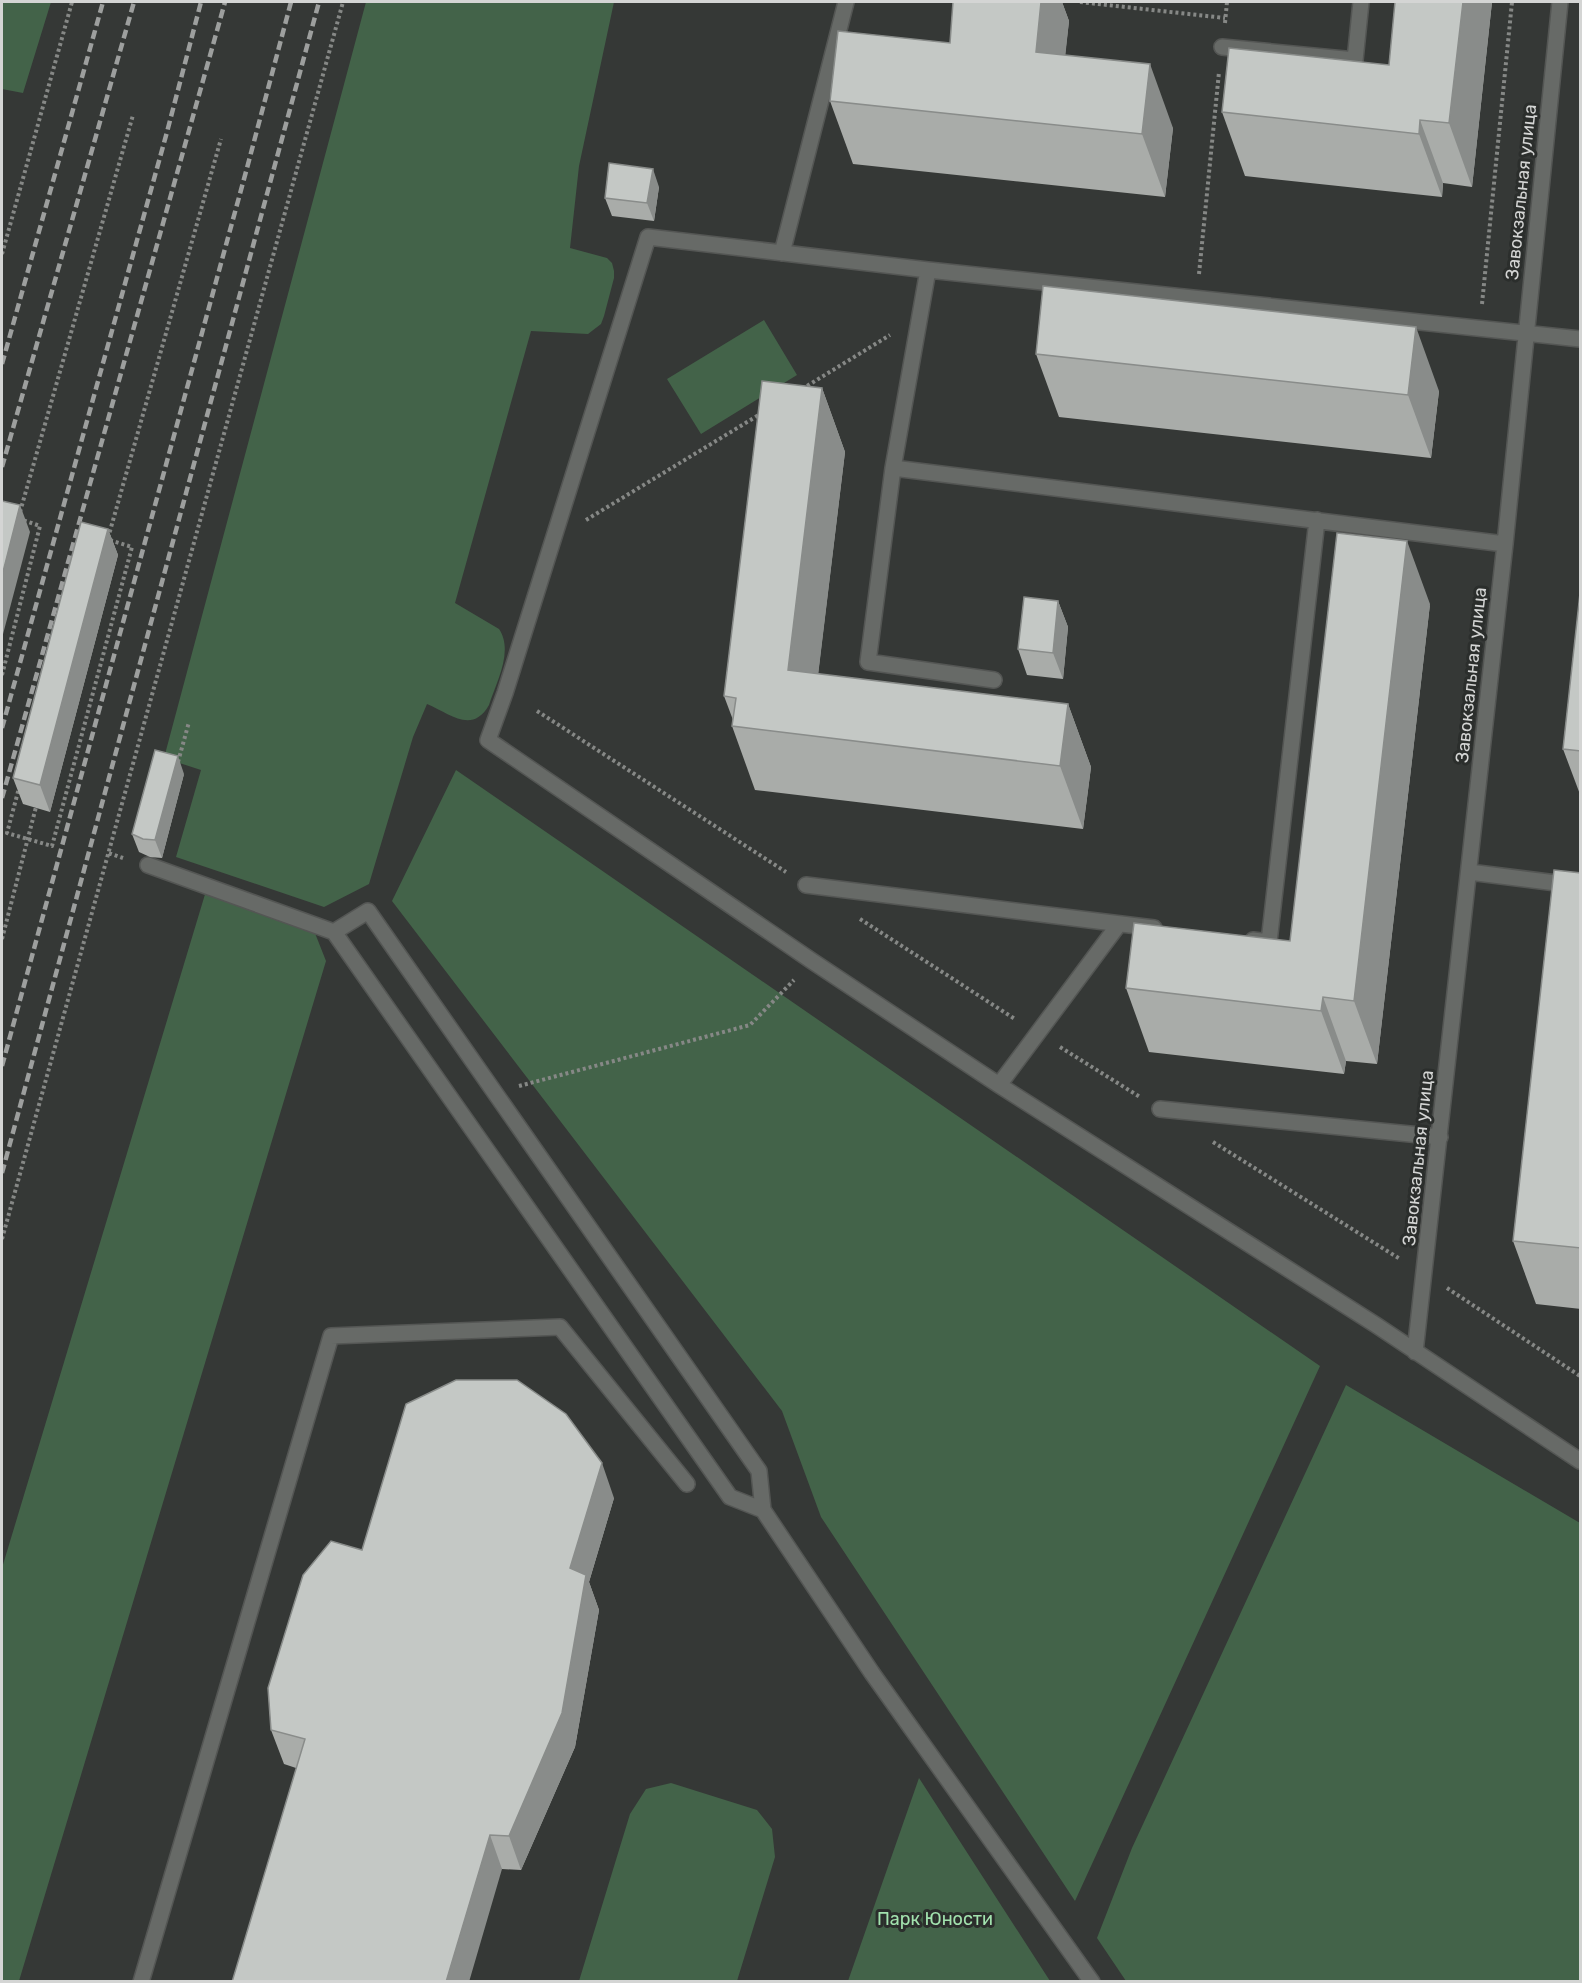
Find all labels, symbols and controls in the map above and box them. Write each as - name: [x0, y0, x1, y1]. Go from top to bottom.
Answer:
- street label: Завокзальная улица: [1501, 103, 1541, 281]
- street label: Завокзальная улица: [1451, 586, 1491, 764]
- street label: Завокзальная улица: [1398, 1069, 1438, 1247]
- park label: Парк Юности: [877, 1908, 993, 1930]

